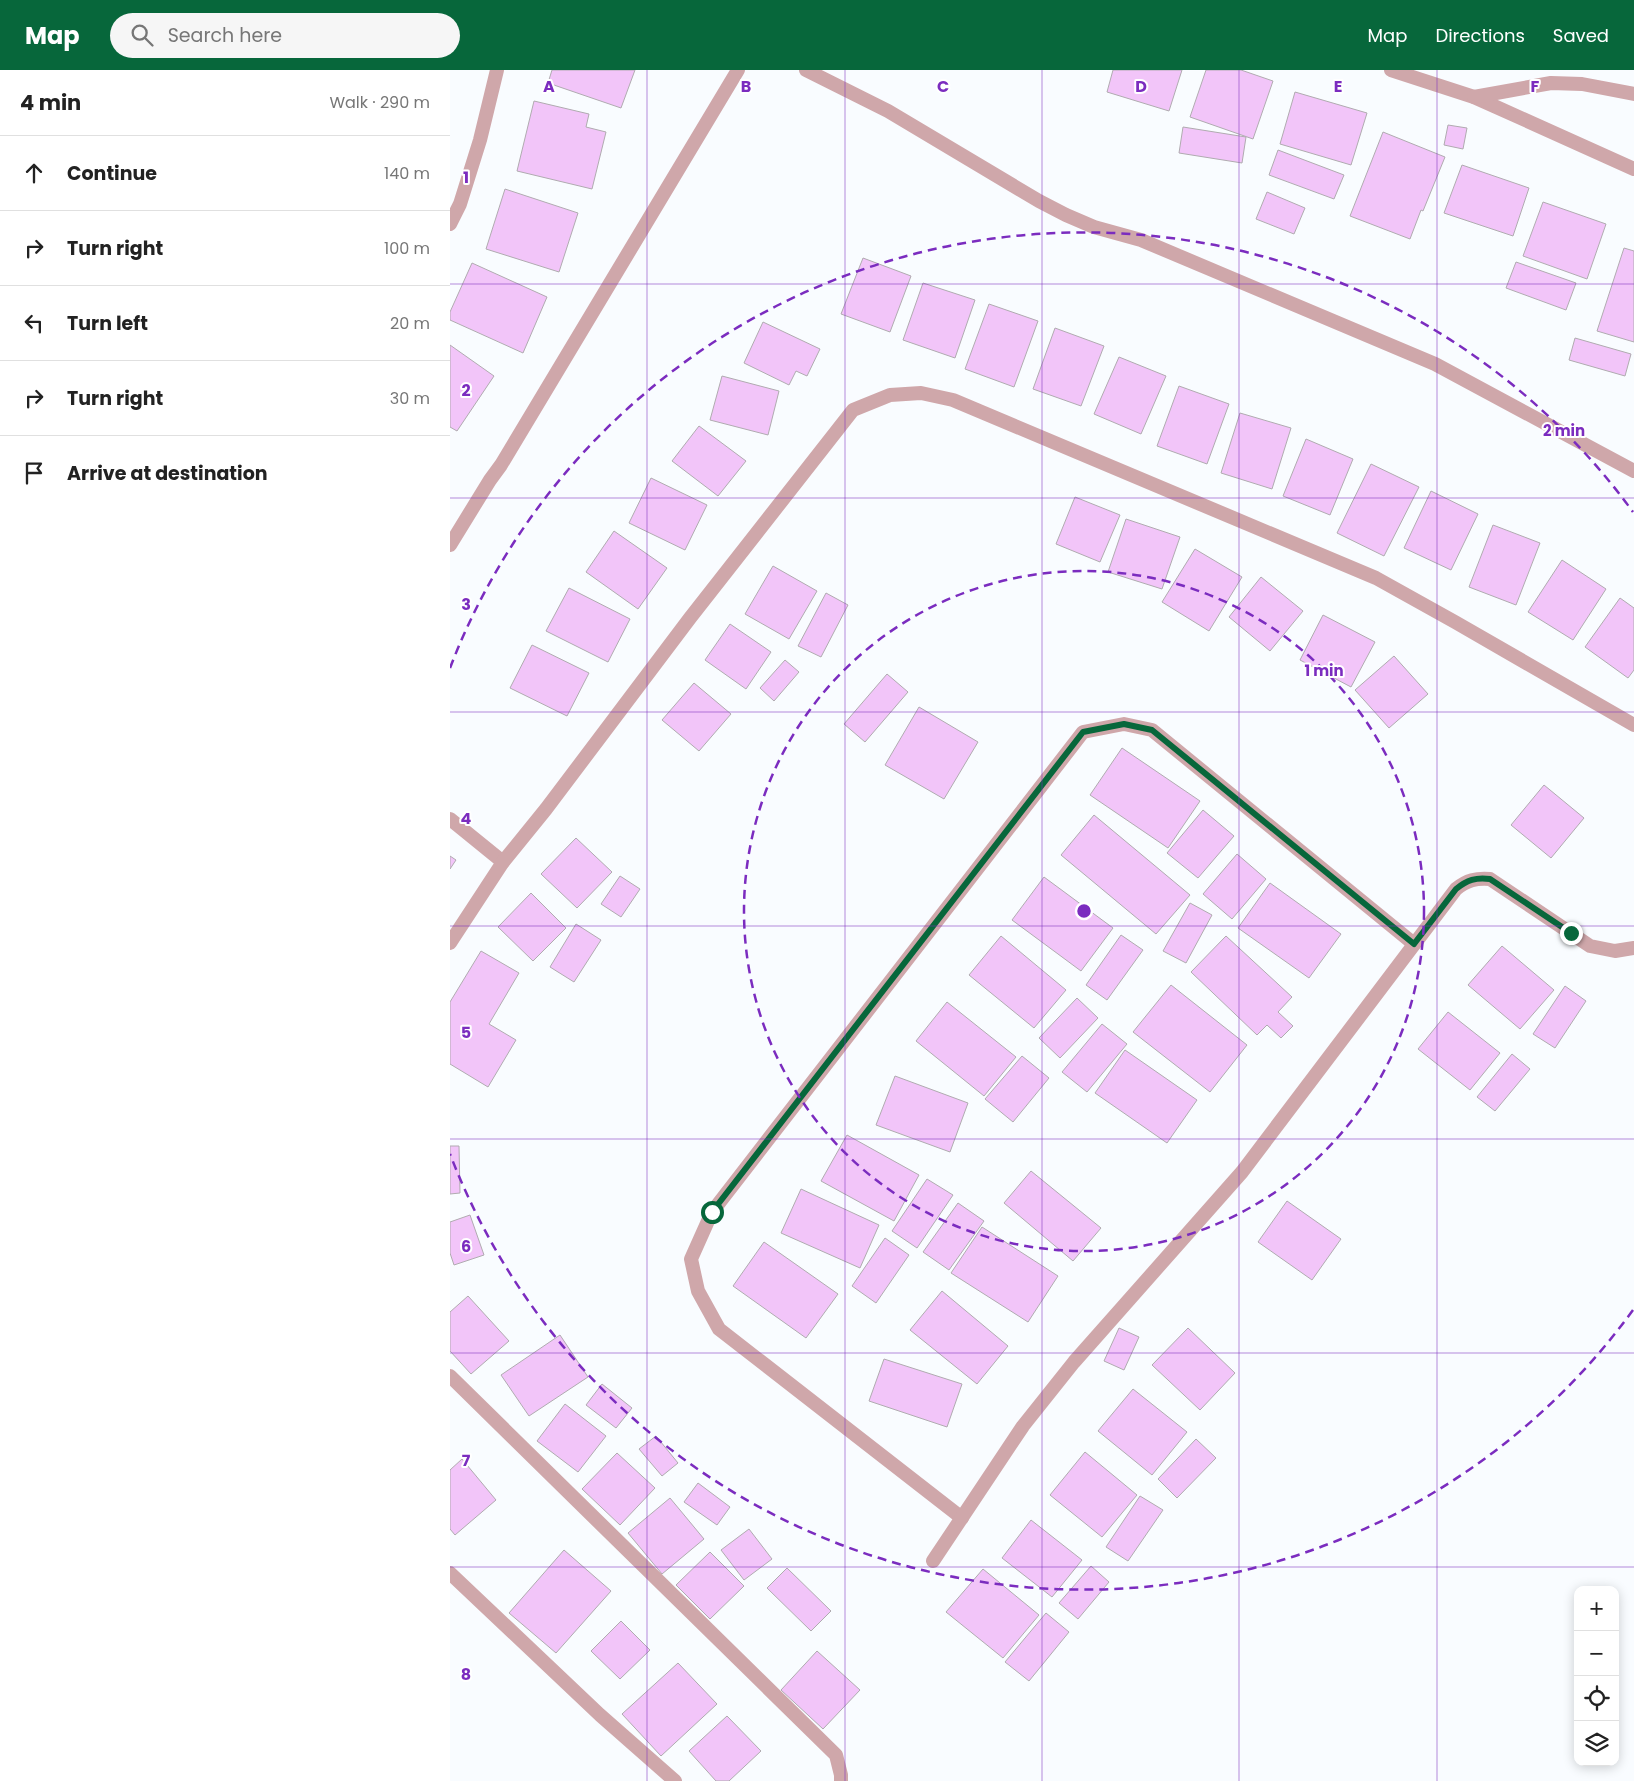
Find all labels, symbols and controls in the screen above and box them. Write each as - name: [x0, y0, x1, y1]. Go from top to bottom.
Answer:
- search box: [110, 13, 460, 58]
- text: Map: [25, 19, 80, 52]
- icon: search: [128, 21, 156, 49]
- text: Search here: [168, 22, 282, 49]
- text: Map: [1368, 23, 1407, 48]
- text: Directions: [1435, 23, 1525, 48]
- text: Saved: [1553, 23, 1609, 48]
- text: A: [543, 75, 555, 98]
- text: B: [741, 75, 751, 98]
- text: C: [937, 75, 949, 98]
- text: D: [1135, 75, 1147, 98]
- text: E: [1334, 75, 1342, 98]
- text: F: [1531, 75, 1540, 98]
- text: 4 min: [20, 88, 81, 117]
- text: Walk · 290 m: [329, 91, 430, 114]
- icon: ahead: [20, 159, 48, 187]
- text: Continue: [67, 160, 157, 187]
- text: 140 m: [384, 162, 430, 185]
- text: 1: [463, 166, 469, 189]
- icon: right: [20, 234, 48, 262]
- text: Turn right: [67, 235, 163, 262]
- text: 100 m: [384, 237, 430, 260]
- icon: left: [20, 309, 48, 337]
- text: Turn left: [67, 310, 148, 337]
- text: 20 m: [390, 312, 430, 335]
- text: 2: [461, 379, 471, 402]
- icon: right: [20, 384, 48, 412]
- text: Turn right: [67, 385, 163, 412]
- text: 30 m: [390, 387, 430, 410]
- text: 2 min: [1543, 420, 1585, 441]
- icon: arrive: [20, 459, 48, 487]
- text: Arrive at destination: [67, 460, 268, 487]
- text: 3: [461, 593, 471, 616]
- text: 1 min: [1304, 660, 1344, 681]
- text: 4: [461, 807, 472, 830]
- centre of rings: [1075, 902, 1093, 920]
- route end: [1560, 922, 1583, 945]
- text: 5: [461, 1021, 471, 1044]
- route start: [701, 1201, 724, 1224]
- text: 6: [461, 1235, 471, 1258]
- text: 7: [462, 1449, 471, 1472]
- map controls: [1574, 1586, 1619, 1766]
- button: +: [1574, 1586, 1619, 1631]
- button: −: [1574, 1631, 1619, 1676]
- text: 8: [461, 1663, 471, 1686]
- button: locate: [1574, 1676, 1619, 1721]
- button: layers: [1574, 1721, 1619, 1766]

